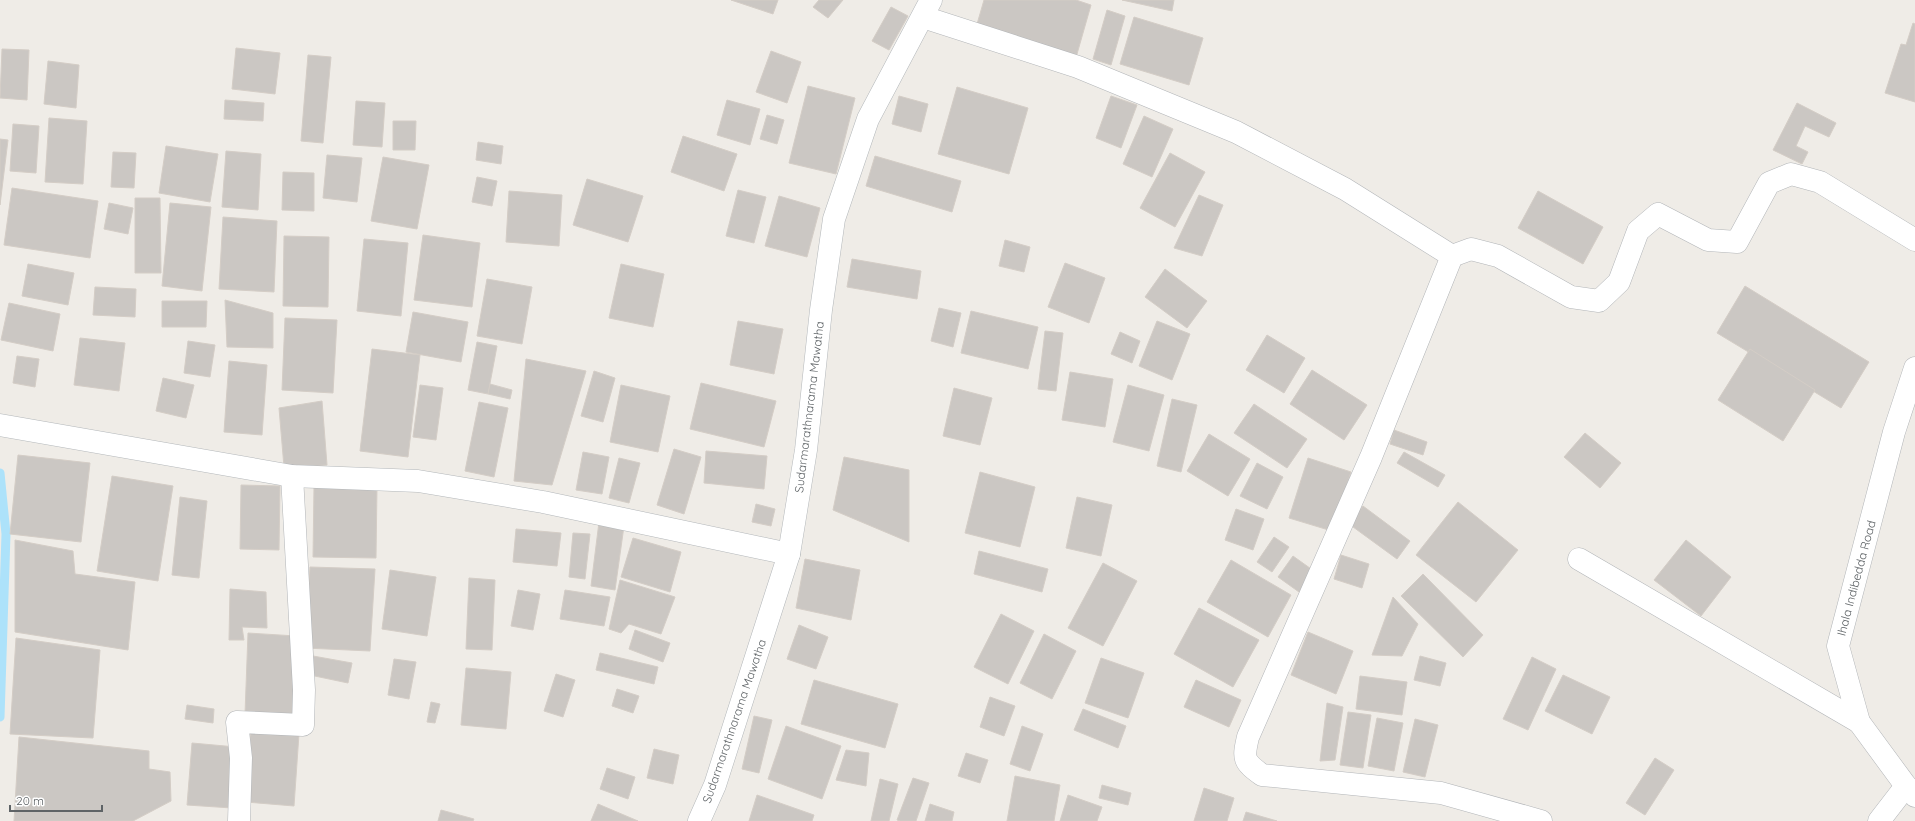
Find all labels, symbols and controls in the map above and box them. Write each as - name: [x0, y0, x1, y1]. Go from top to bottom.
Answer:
- street label: Sudarmarathnarama Mawatha: [791, 320, 827, 494]
- street label: Ihala Indibedda Road: [1833, 519, 1879, 637]
- street label: Sudarmarathnarama Mawatha: [699, 637, 769, 805]
- scale bar: [10, 787, 102, 813]
- text: 20 m: [16, 793, 44, 808]

